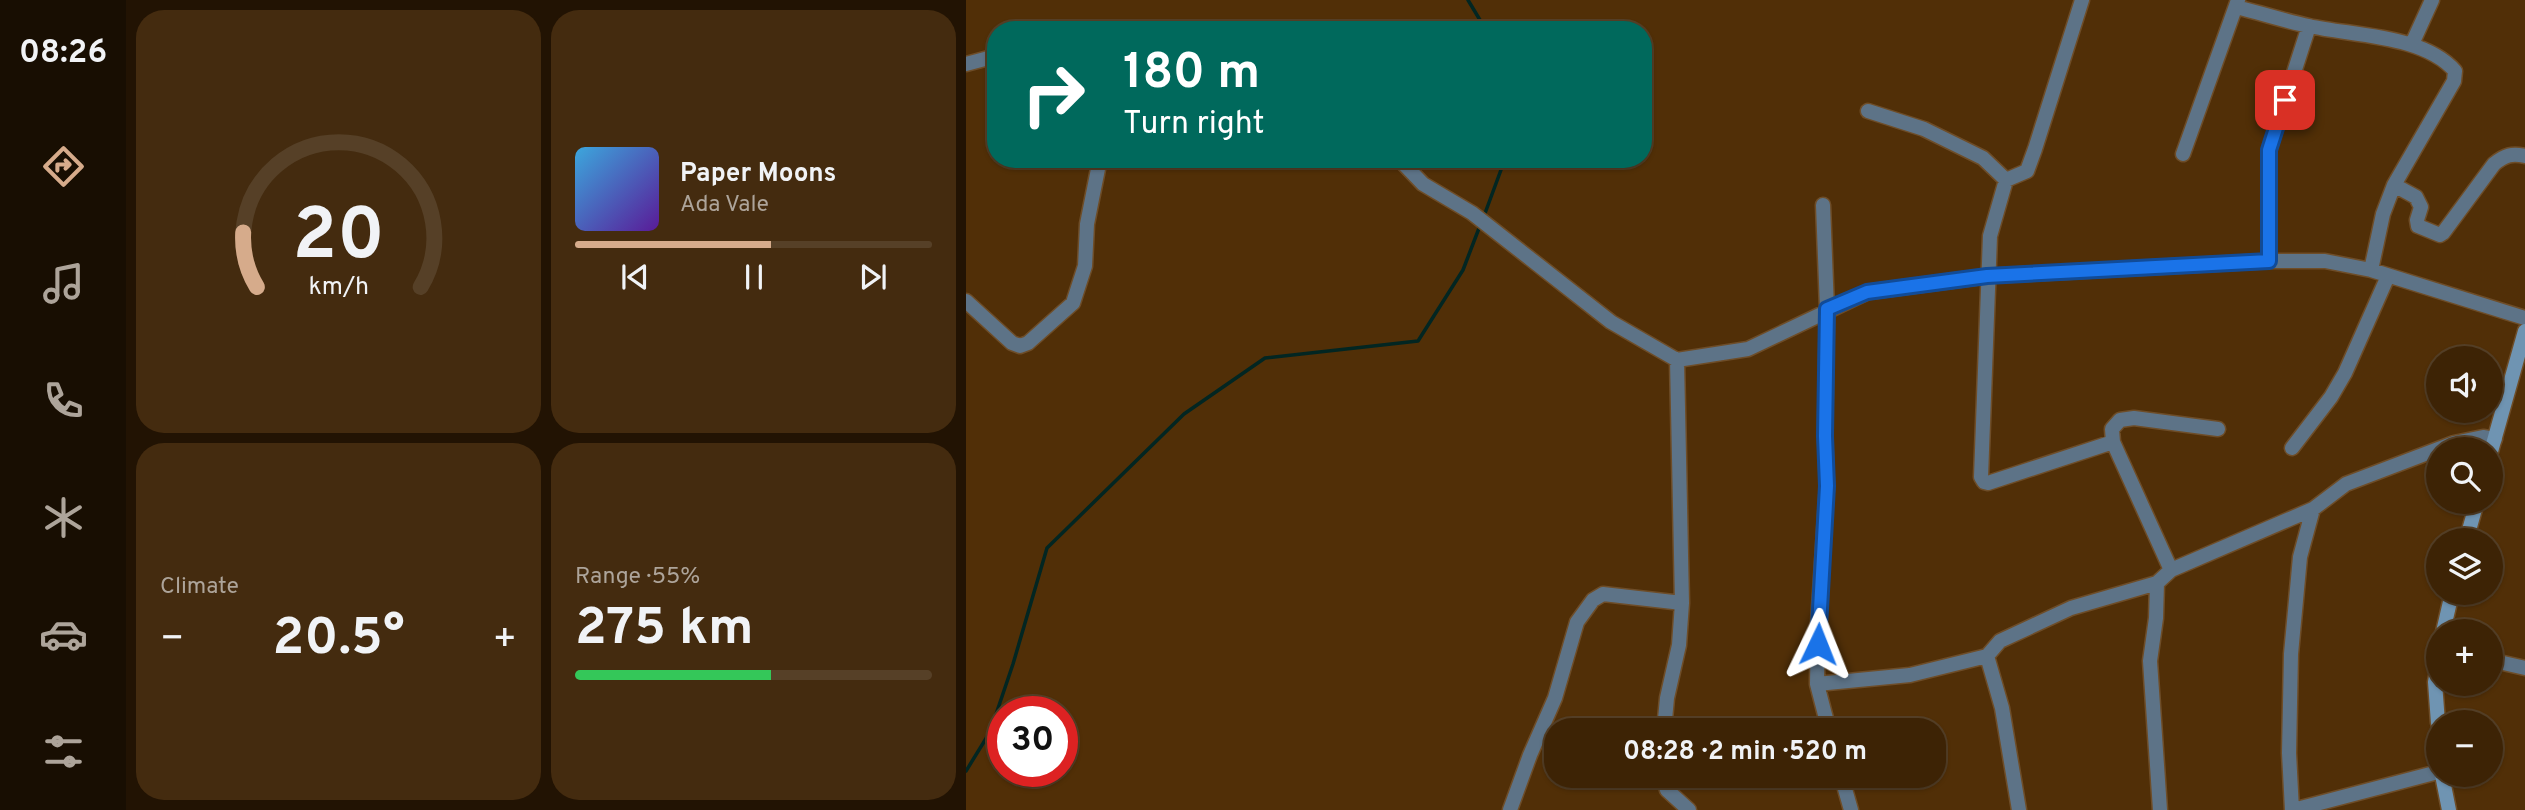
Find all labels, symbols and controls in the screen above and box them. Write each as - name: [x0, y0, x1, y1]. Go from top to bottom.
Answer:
- text: 08:26: [19, 34, 107, 74]
- text: 180 m: [1123, 44, 1260, 106]
- icon: right: [1008, 49, 1099, 140]
- pin: [2255, 70, 2315, 130]
- icon: arrive: [2266, 81, 2304, 119]
- text: Turn right: [1123, 105, 1265, 145]
- icon: directions: [39, 142, 88, 191]
- text: Paper Moons: [680, 158, 836, 191]
- text: Ada Vale: [680, 191, 769, 220]
- text: 20: [292, 194, 385, 286]
- icon: previous: [616, 258, 654, 296]
- icon: pause: [735, 258, 773, 296]
- icon: next: [854, 258, 892, 296]
- icon: music: [39, 259, 88, 308]
- text: km/h: [308, 272, 369, 304]
- map controls: [2426, 346, 2503, 787]
- button: sound: [2426, 346, 2503, 423]
- icon: phone: [39, 376, 88, 425]
- button: search: [2426, 437, 2503, 514]
- icon: climate: [39, 493, 88, 542]
- button: layers: [2426, 528, 2503, 605]
- text: Range · 55%: [575, 563, 700, 592]
- text: Climate: [160, 573, 239, 602]
- text: 275 km: [575, 597, 754, 663]
- text: 20.5°: [272, 607, 405, 673]
- position arrow: [1781, 607, 1855, 681]
- icon: car: [39, 610, 88, 659]
- text: −: [160, 616, 185, 665]
- text: +: [492, 616, 517, 665]
- button: +: [2426, 619, 2503, 696]
- speed limit sign: 30: [987, 696, 1078, 787]
- button: −: [2426, 710, 2503, 787]
- icon: filters: [39, 727, 88, 776]
- text: 08:28 · 2 min · 520 m: [1623, 736, 1867, 769]

